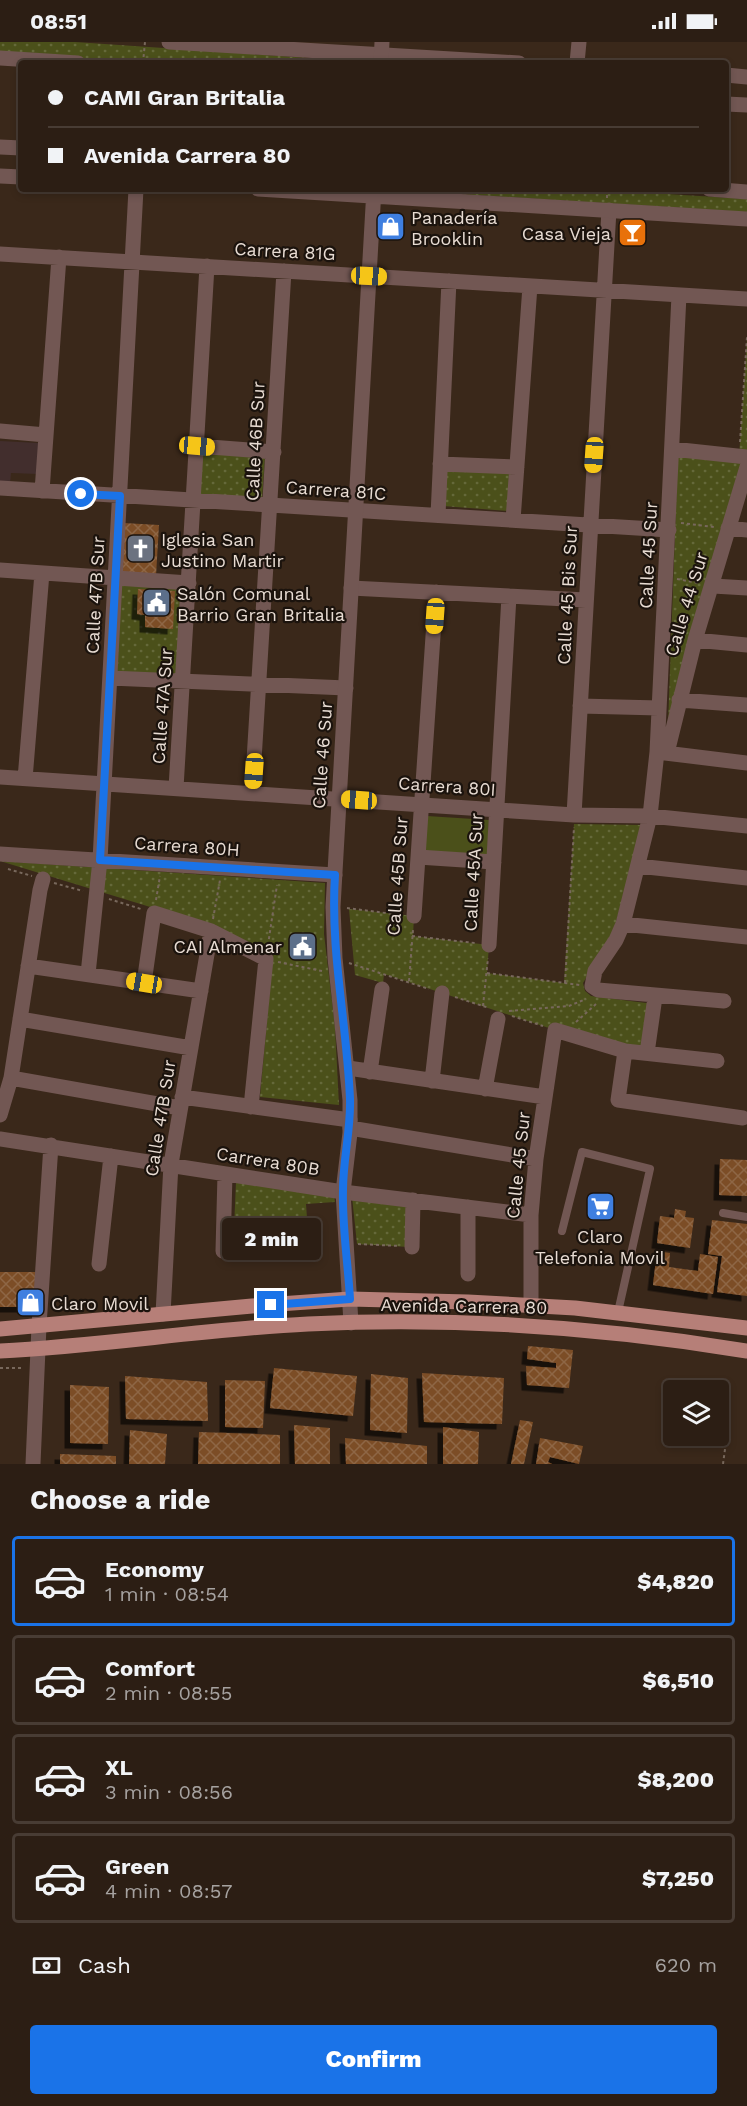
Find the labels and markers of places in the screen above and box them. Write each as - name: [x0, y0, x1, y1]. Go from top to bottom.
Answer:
- place label: Panadería Brooklin: [411, 207, 498, 249]
- shop icon: Panadería Brooklin: [374, 211, 406, 243]
- bar icon: Casa Vieja: [616, 217, 648, 249]
- place label: Casa Vieja: [522, 223, 611, 244]
- place label: Iglesia San Justino Martir: [161, 529, 284, 571]
- church icon: Iglesia San Justino Martir: [124, 533, 156, 565]
- place label: Salón Comunal Barrio Gran Britalia: [177, 583, 345, 625]
- public building icon: Salón Comunal Barrio Gran Britalia: [140, 587, 172, 619]
- public building icon: CAI Almenar: [287, 930, 319, 962]
- place label: CAI Almenar: [173, 936, 282, 957]
- supermarket icon: Claro Telefonia Movil: [584, 1191, 616, 1223]
- place label: Claro Telefonia Movil: [535, 1226, 666, 1268]
- shop icon: Claro Movil: [14, 1287, 46, 1319]
- place label: Claro Movil: [51, 1293, 149, 1314]

